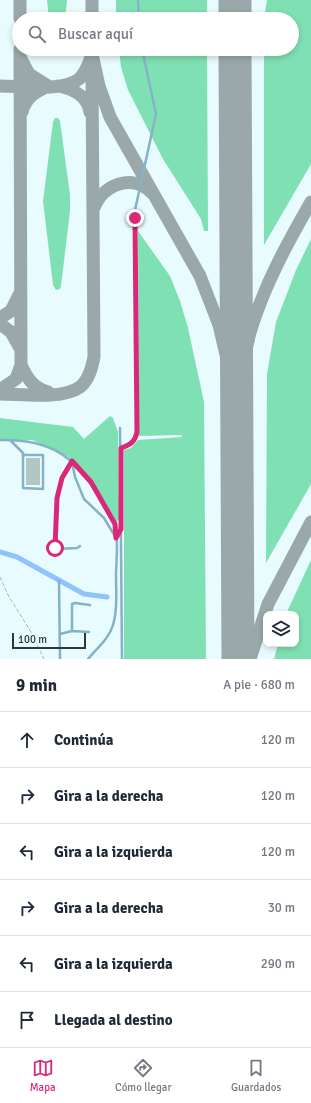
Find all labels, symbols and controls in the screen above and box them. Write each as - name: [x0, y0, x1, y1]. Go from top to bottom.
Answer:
- search box: [12, 12, 299, 56]
- icon: search: [26, 23, 48, 45]
- text: Buscar aquí: [58, 25, 133, 43]
- route end: [126, 209, 144, 227]
- route start: [46, 539, 64, 557]
- map controls: [263, 611, 299, 647]
- button: layers: [263, 611, 299, 647]
- scale bar: [12, 631, 86, 650]
- text: 100 m: [18, 633, 47, 646]
- text: 9 min: [16, 675, 57, 696]
- text: A pie · 680 m: [223, 677, 295, 693]
- icon: ahead: [16, 729, 38, 751]
- text: Continúa: [54, 731, 113, 749]
- text: 120 m: [261, 732, 295, 748]
- icon: right: [16, 785, 38, 807]
- text: Gira a la derecha: [54, 787, 164, 805]
- text: 120 m: [261, 788, 295, 804]
- icon: left: [16, 841, 38, 863]
- text: Gira a la izquierda: [54, 843, 173, 861]
- text: 120 m: [261, 844, 295, 860]
- icon: right: [16, 897, 38, 919]
- text: Gira a la derecha: [54, 899, 164, 917]
- text: 30 m: [268, 900, 295, 916]
- icon: left: [16, 953, 38, 975]
- text: Gira a la izquierda: [54, 955, 173, 973]
- text: 290 m: [261, 956, 295, 972]
- icon: arrive: [16, 1009, 38, 1031]
- text: Llegada al destino: [54, 1011, 173, 1029]
- tab: Mapa: [30, 1057, 56, 1094]
- tab: Cómo llegar: [115, 1057, 171, 1094]
- tab: Guardados: [231, 1057, 281, 1094]

